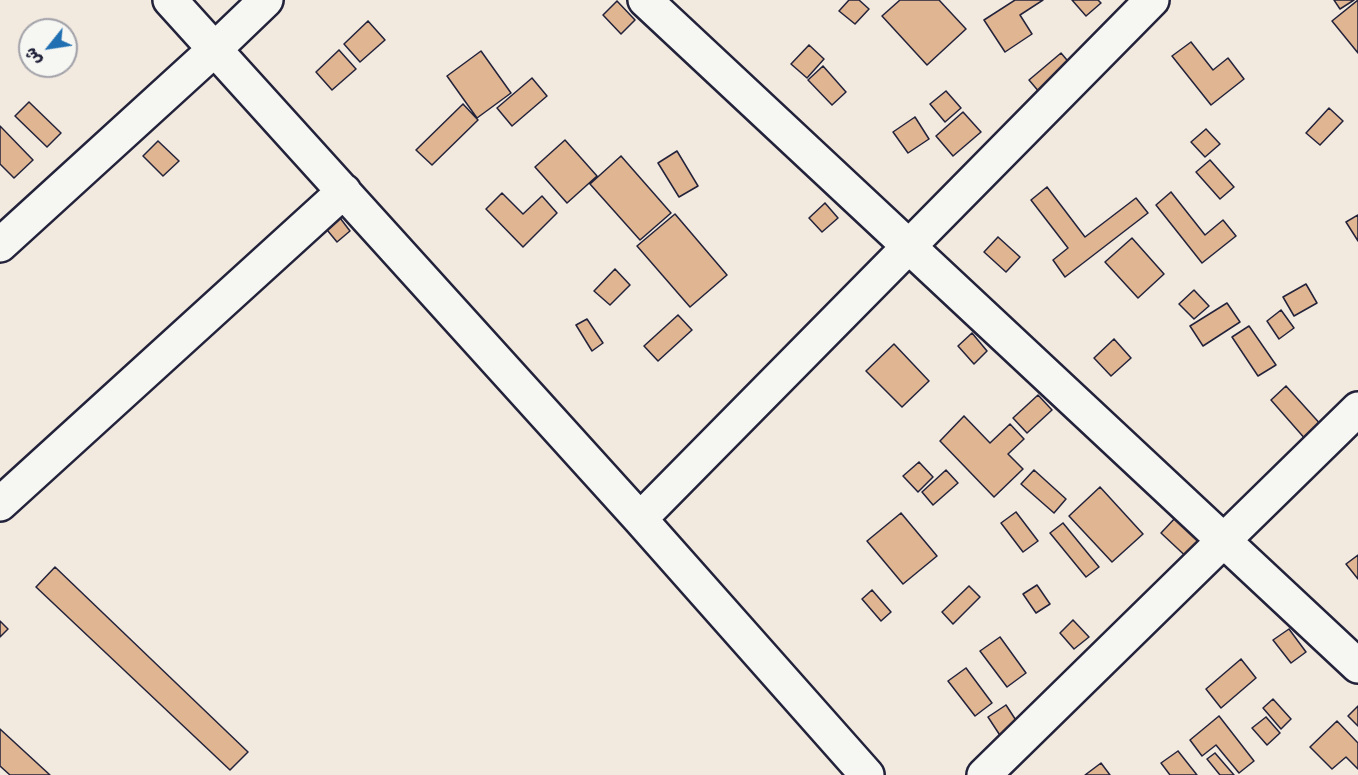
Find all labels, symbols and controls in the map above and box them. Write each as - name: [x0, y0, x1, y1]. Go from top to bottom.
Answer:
- north arrow: [18, 18, 78, 78]
- text: ش: [19, 42, 49, 70]

